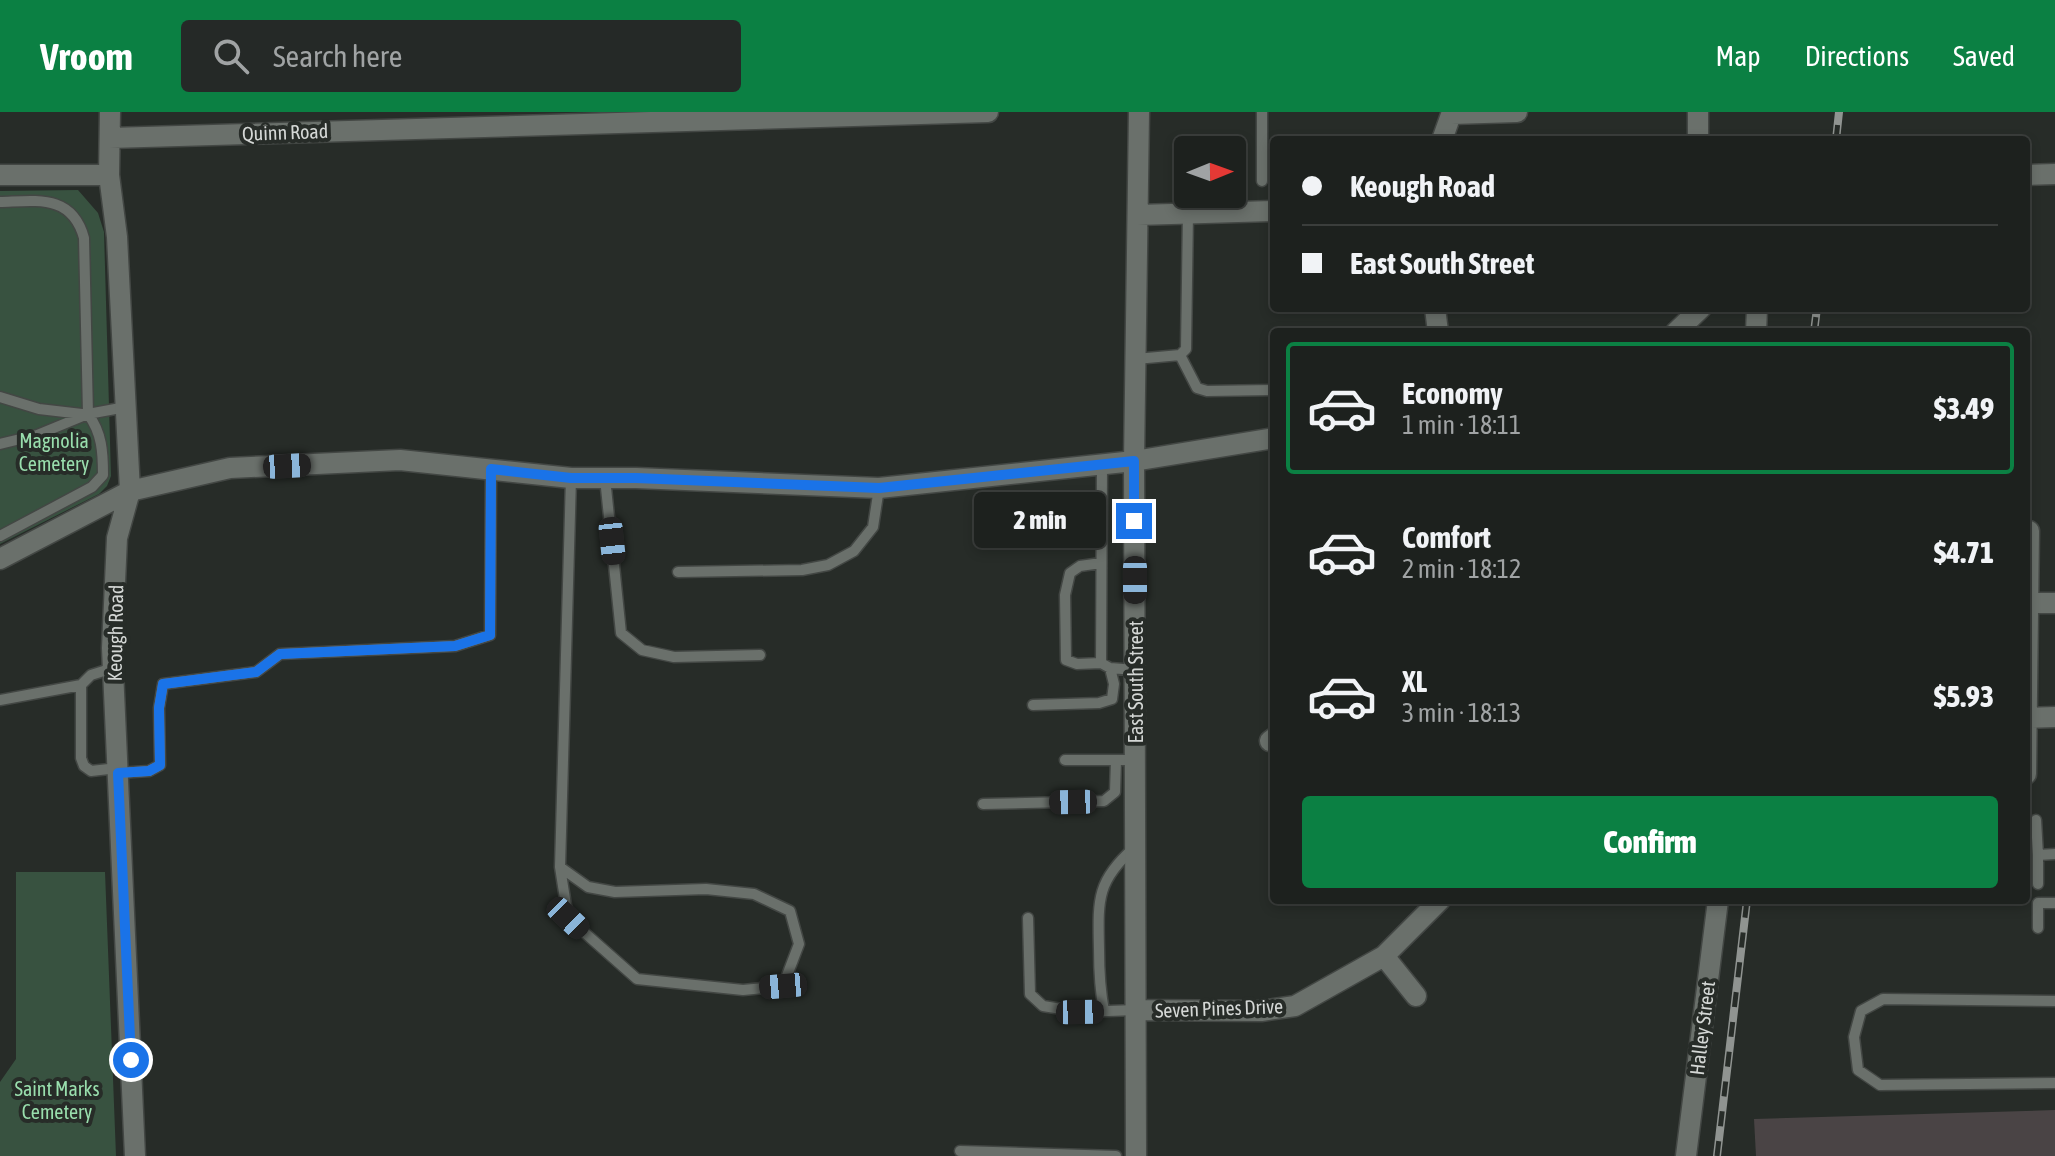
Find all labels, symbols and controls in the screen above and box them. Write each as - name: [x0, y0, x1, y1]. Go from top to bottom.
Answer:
- search box: [181, 20, 741, 92]
- icon: search: [209, 34, 253, 78]
- text: Vroom: [40, 35, 133, 78]
- text: Search here: [273, 39, 402, 73]
- text: Map: [1716, 40, 1761, 72]
- text: Directions: [1805, 40, 1909, 72]
- text: Saved: [1953, 40, 2015, 72]
- street label: Quinn Road: [241, 119, 329, 145]
- north arrow: [1174, 136, 1246, 208]
- map controls: [1174, 136, 1246, 208]
- text: Keough Road: [1350, 169, 1495, 203]
- text: East South Street: [1350, 246, 1534, 280]
- icon: car: [1306, 372, 1378, 444]
- text: Economy: [1402, 376, 1503, 410]
- text: $3.49: [1934, 391, 1994, 425]
- text: 1 min · 18:11: [1402, 410, 1521, 440]
- park label: Magnolia Cemetery: [19, 429, 89, 475]
- car: [262, 453, 312, 479]
- callout: 2 min: [974, 493, 1106, 549]
- route end: [1116, 503, 1152, 539]
- text: 2 min: [1013, 505, 1067, 535]
- car: [598, 516, 626, 566]
- icon: car: [1306, 516, 1378, 588]
- text: Comfort: [1402, 520, 1491, 554]
- text: $4.71: [1934, 535, 1994, 569]
- text: 2 min · 18:12: [1402, 554, 1521, 584]
- car: [1123, 556, 1147, 604]
- street label: Keough Road: [103, 584, 127, 682]
- street label: East South Street: [1124, 620, 1147, 743]
- icon: car: [1306, 660, 1378, 732]
- text: XL: [1402, 664, 1427, 698]
- text: $5.93: [1934, 679, 1994, 713]
- text: 3 min · 18:13: [1402, 698, 1521, 728]
- car: [1049, 790, 1097, 814]
- button: Confirm: [1302, 796, 1998, 888]
- car: [542, 893, 594, 943]
- car: [758, 972, 808, 1000]
- street label: Halley Street: [1685, 979, 1719, 1077]
- street label: Seven Pines Drive: [1155, 994, 1283, 1022]
- car: [1056, 1000, 1104, 1024]
- route start: [113, 1042, 149, 1078]
- park label: Saint Marks Cemetery: [15, 1077, 99, 1123]

